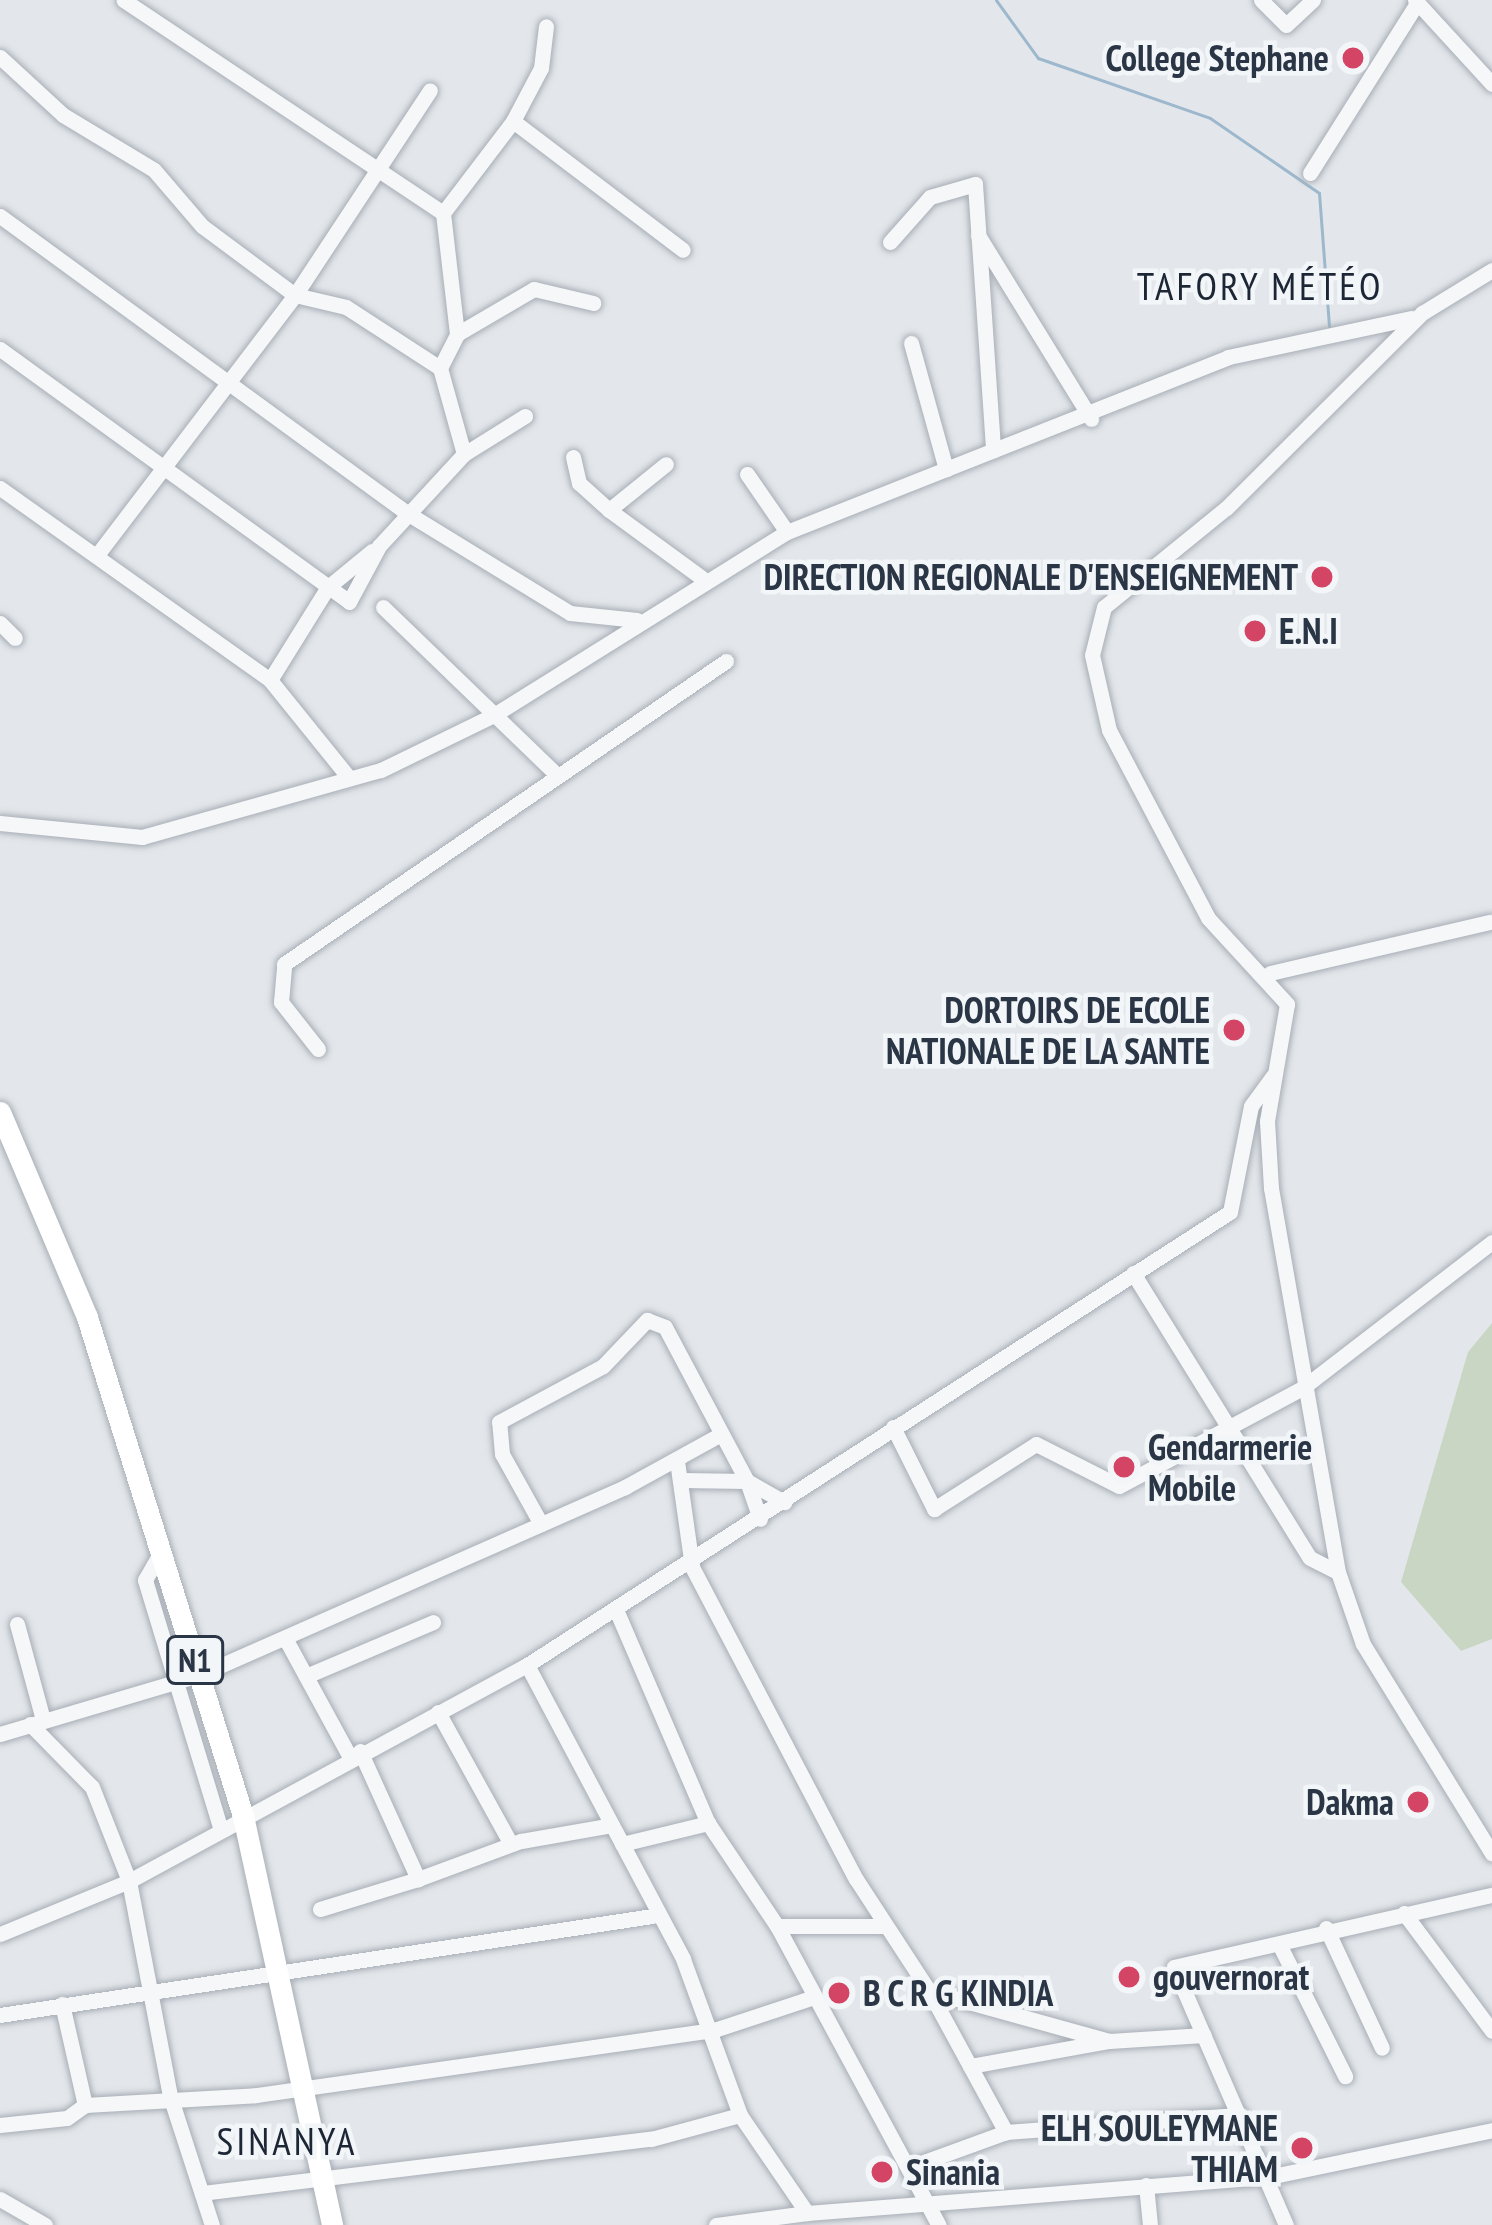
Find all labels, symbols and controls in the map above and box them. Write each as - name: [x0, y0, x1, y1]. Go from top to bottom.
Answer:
- place label: College Stephane: [1106, 36, 1329, 80]
- marker: College Stephane: [1340, 45, 1366, 71]
- district label: TAFORY MÉTÉO: [1136, 263, 1384, 309]
- place label: DIRECTION REGIONALE D'ENSEIGNEMENT: [764, 555, 1298, 599]
- marker: DIRECTION REGIONALE D'ENSEIGNEMENT: [1309, 564, 1335, 590]
- place label: E.N.I: [1279, 609, 1338, 653]
- marker: E.N.I: [1242, 618, 1268, 644]
- place label: DORTOIRS DE ECOLE NATIONALE DE LA SANTE: [885, 987, 1210, 1072]
- marker: DORTOIRS DE ECOLE NATIONALE DE LA SANTE: [1221, 1017, 1247, 1043]
- place label: Gendarmerie Mobile: [1148, 1424, 1312, 1509]
- marker: Gendarmerie Mobile: [1111, 1454, 1137, 1480]
- road number: N1: [165, 1633, 225, 1687]
- place label: Dakma: [1306, 1780, 1394, 1824]
- marker: Dakma: [1405, 1789, 1431, 1815]
- place label: gouvernorat: [1153, 1955, 1309, 1999]
- marker: gouvernorat: [1116, 1964, 1142, 1990]
- place label: B C R G KINDIA: [863, 1971, 1055, 2015]
- marker: B C R G KINDIA: [826, 1980, 852, 2006]
- place label: ELH SOULEYMANE THIAM: [1041, 2105, 1278, 2190]
- district label: SINANYA: [216, 2118, 358, 2164]
- marker: ELH SOULEYMANE THIAM: [1289, 2135, 1315, 2161]
- place label: Sinania: [906, 2150, 1000, 2194]
- marker: Sinania: [869, 2159, 895, 2185]

